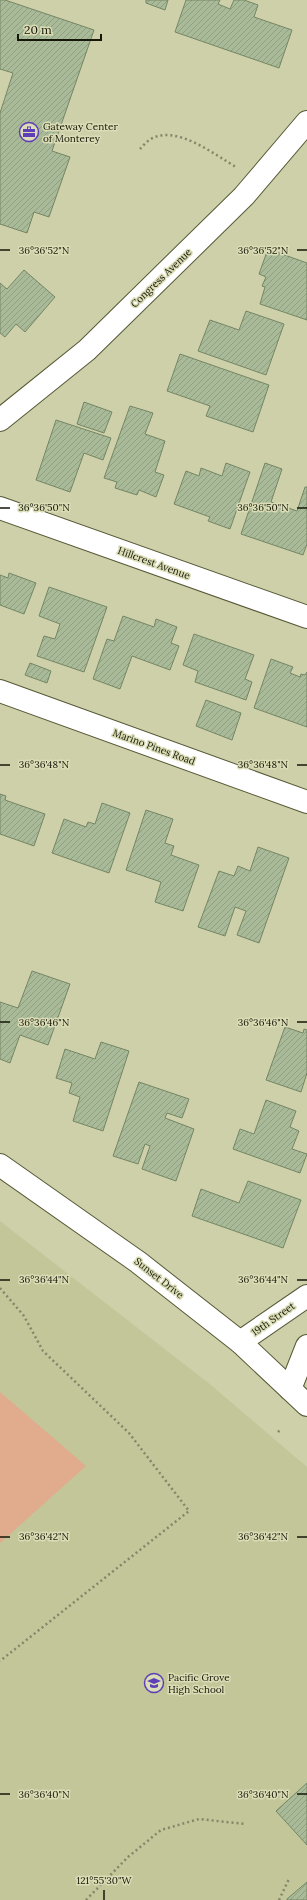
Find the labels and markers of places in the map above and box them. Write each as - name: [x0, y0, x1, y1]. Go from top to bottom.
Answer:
- place label: Gateway Center of Monterey: [43, 120, 119, 145]
- office icon: Gateway Center of Monterey: [18, 121, 40, 143]
- place label: Pacific Grove High School: [168, 1671, 230, 1696]
- school or university icon: Pacific Grove High School: [143, 1672, 165, 1694]

